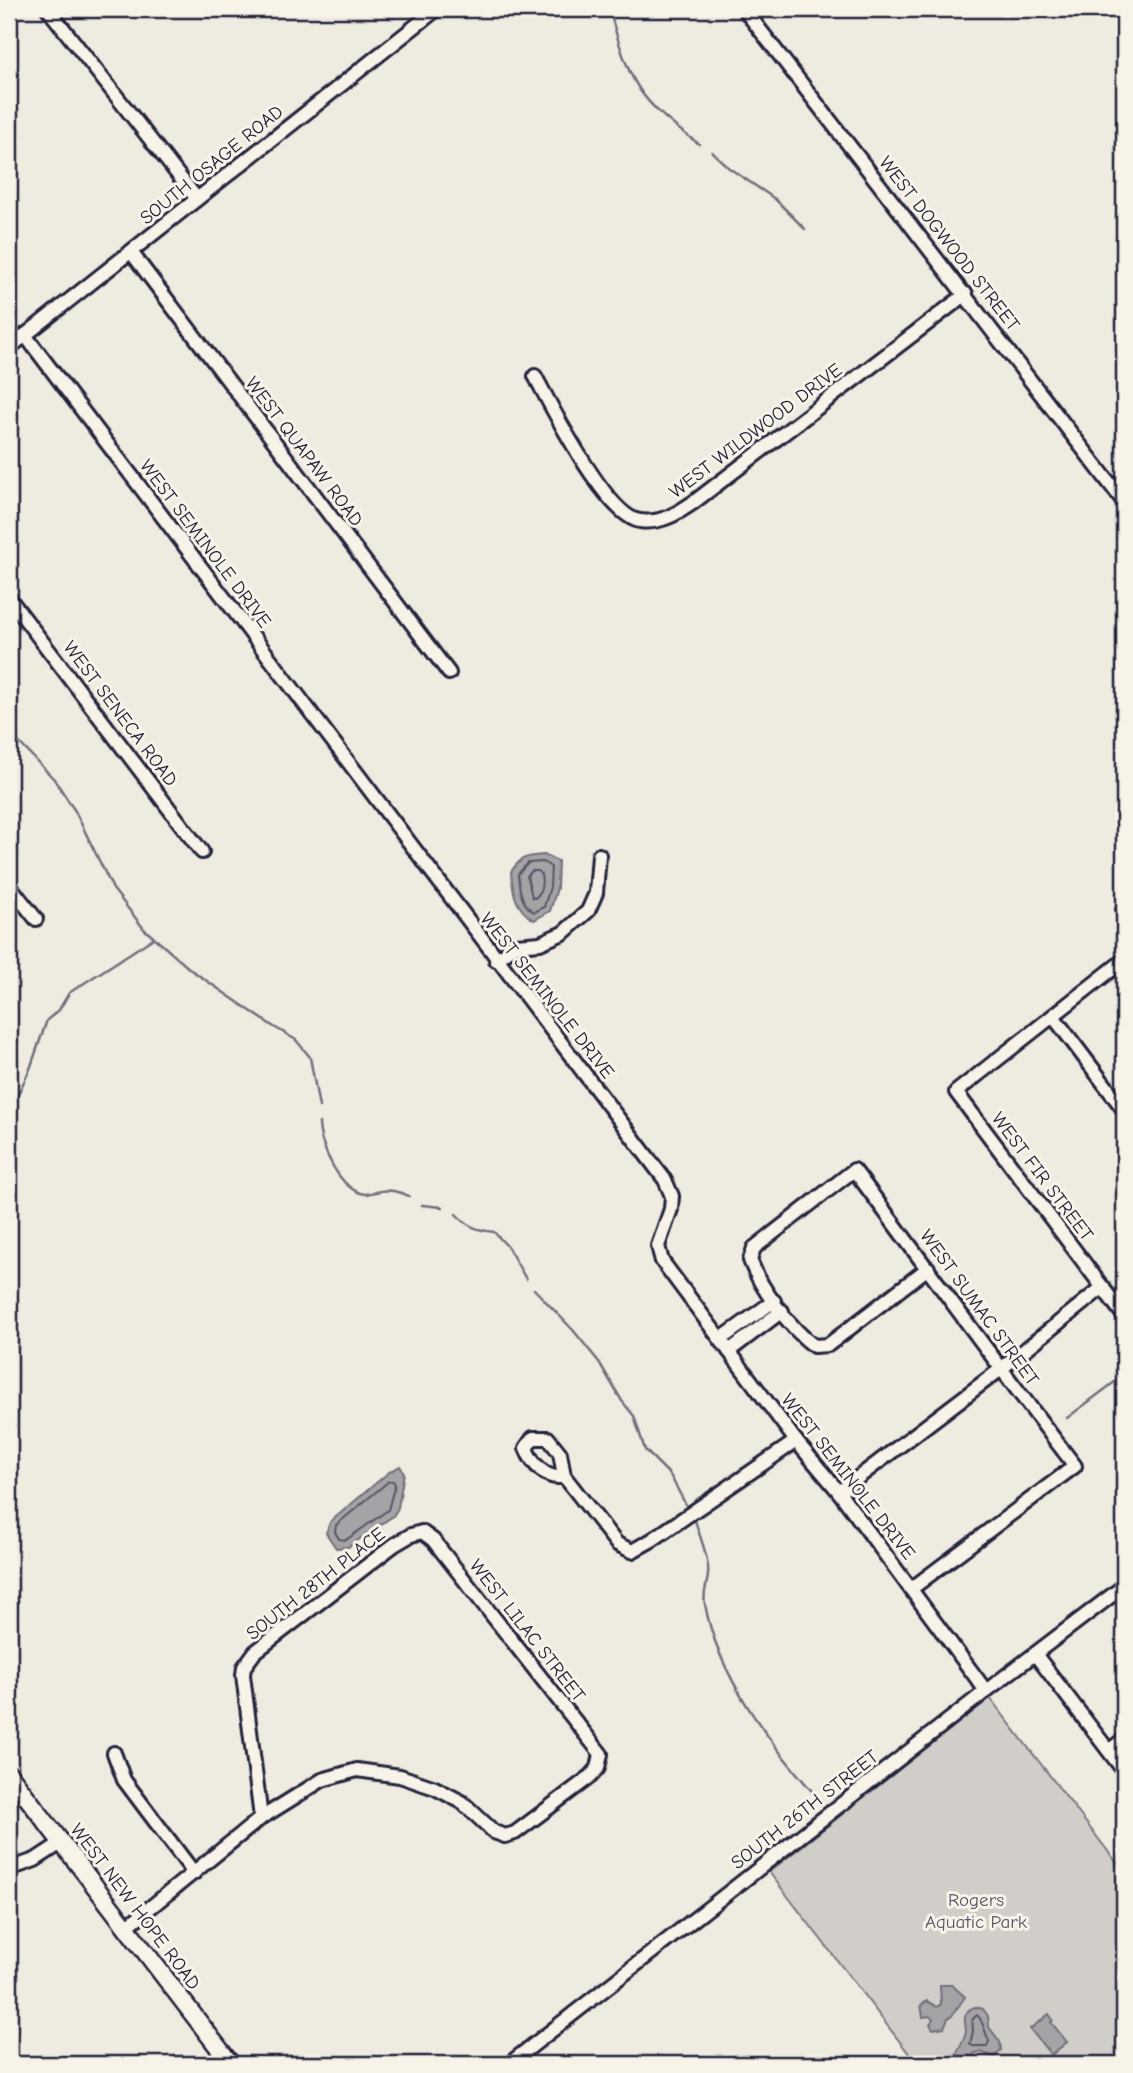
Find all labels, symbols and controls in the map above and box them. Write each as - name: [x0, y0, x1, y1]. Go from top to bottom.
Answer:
- street label: SOUTH OSAGE ROAD: [136, 100, 288, 229]
- street label: WEST DOGWOOD STREET: [874, 152, 1024, 335]
- street label: WEST WILDWOOD DRIVE: [665, 359, 846, 503]
- street label: WEST QUAPAW ROAD: [241, 373, 368, 531]
- street label: WEST SEMINOLE DRIVE: [135, 455, 275, 632]
- street label: WEST SENECA ROAD: [58, 637, 182, 791]
- street label: WEST SEMINOLE DRIVE: [476, 908, 619, 1083]
- street label: WEST FIR STREET: [987, 1108, 1098, 1245]
- street label: WEST SUMAC STREET: [915, 1225, 1043, 1390]
- street label: WEST SEMINOLE DRIVE: [777, 1389, 920, 1564]
- street label: SOUTH 28TH PLACE: [242, 1523, 389, 1645]
- street label: WEST LILAC STREET: [465, 1555, 590, 1706]
- street label: SOUTH 26TH STREET: [727, 1745, 883, 1874]
- street label: WEST NEW HOPE ROAD: [66, 1819, 205, 1994]
- park label: Rogers Aquatic Park: [925, 1889, 1028, 1933]

